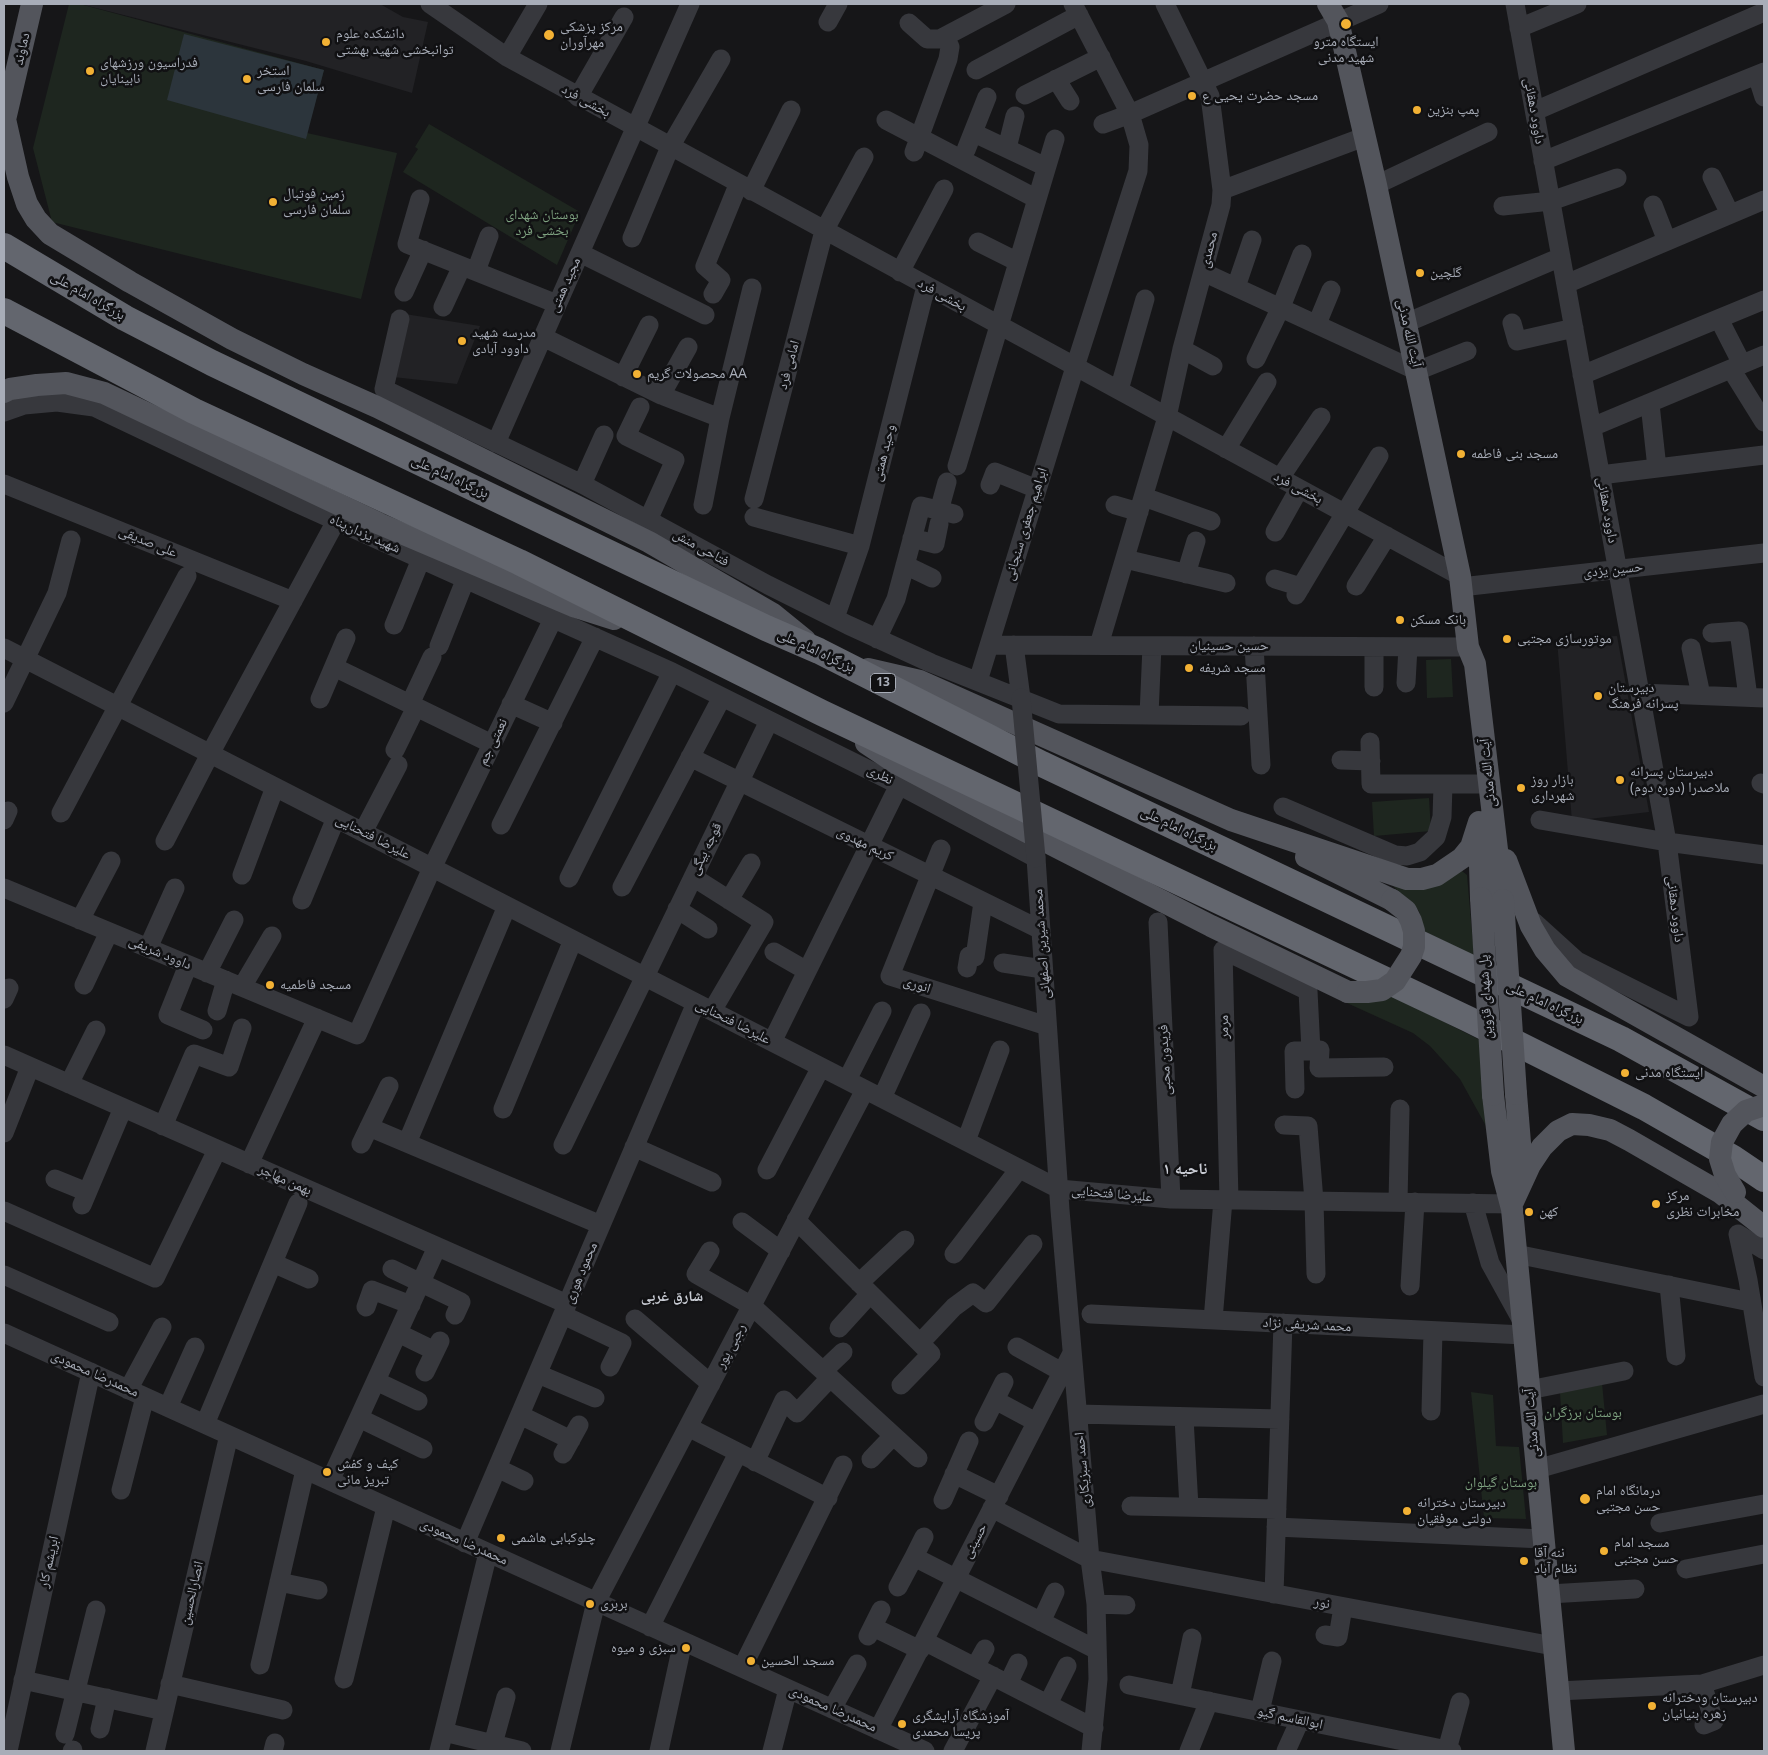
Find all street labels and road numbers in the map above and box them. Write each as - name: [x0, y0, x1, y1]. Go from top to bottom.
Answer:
- street label: دماوند: [10, 31, 34, 67]
- street label: داوود دهقانی: [1520, 77, 1548, 145]
- street label: بخشی فرد: [559, 81, 613, 121]
- street label: محمدی: [1196, 230, 1222, 270]
- street label: مجید همتی: [545, 255, 585, 315]
- street label: بزرگراه امام علی: [48, 268, 128, 324]
- street label: بخشی فرد: [915, 275, 969, 315]
- street label: آیت الله مدنی: [1393, 297, 1425, 369]
- street label: امامی فرد: [774, 339, 804, 391]
- street label: وحید همتی: [869, 423, 899, 483]
- street label: بزرگراه امام علی: [409, 452, 491, 502]
- street label: ابراهیم جعفری سنجانی: [1001, 466, 1051, 582]
- street label: بخشی فرد: [1271, 468, 1325, 508]
- street label: داوود دهقانی: [1593, 476, 1621, 544]
- street label: شهید یزدان‌پناه: [327, 511, 403, 557]
- street label: علی صدیقی: [116, 523, 180, 561]
- street label: فتاحی منش: [670, 526, 732, 570]
- street label: حسین یزدی: [1582, 559, 1644, 581]
- street label: بزرگراه امام علی: [775, 626, 857, 676]
- street label: حسین حسینیان: [1189, 638, 1269, 654]
- road number: 13: [870, 674, 896, 692]
- street label: نعمتی جم: [474, 716, 512, 768]
- street label: آیت الله مدنی: [1476, 738, 1500, 808]
- street label: نظری: [864, 761, 896, 789]
- street label: بزرگراه امام علی: [1138, 803, 1220, 855]
- street label: علیرضا فتحنایی: [333, 811, 413, 863]
- street label: قوجه بیگی: [686, 820, 726, 878]
- street label: کریم مهدوی: [834, 823, 896, 865]
- street label: داوود دهقانی: [1663, 875, 1687, 943]
- street label: محمد شیرین اصفهانی: [1030, 888, 1054, 1000]
- street label: داوود شریفی: [126, 932, 194, 974]
- street label: پل شهدای قزوین: [1475, 954, 1497, 1040]
- street label: انوری: [901, 973, 933, 997]
- street label: بزرگراه امام علی: [1504, 978, 1586, 1028]
- street label: علیرضا فتحنایی: [693, 996, 773, 1048]
- street label: مرمر: [1215, 1015, 1233, 1039]
- street label: فریدون محبی: [1155, 1024, 1175, 1096]
- street label: بهمن مهاجر: [256, 1161, 314, 1199]
- street label: علیرضا فتحنایی: [1071, 1182, 1153, 1206]
- street label: محمود هوری: [561, 1240, 601, 1306]
- street label: محمد شریفی نژاد: [1262, 1314, 1352, 1336]
- street label: رجبی پور: [712, 1321, 750, 1371]
- street label: محمدرضا محمودی: [49, 1347, 141, 1401]
- street label: آیت الله مدنی: [1521, 1388, 1543, 1458]
- street label: احمد سبزیکاری: [1071, 1431, 1095, 1509]
- street label: محمدرضا محمودی: [418, 1515, 510, 1569]
- street label: حسینی: [959, 1521, 991, 1561]
- street label: ابریشم کار: [35, 1534, 63, 1590]
- street label: انصارالحسین: [176, 1559, 208, 1627]
- street label: نور: [1313, 1593, 1331, 1613]
- street label: محمدرضا محمودی: [787, 1682, 879, 1736]
- street label: ابوالقاسم گیو: [1256, 1703, 1324, 1733]

